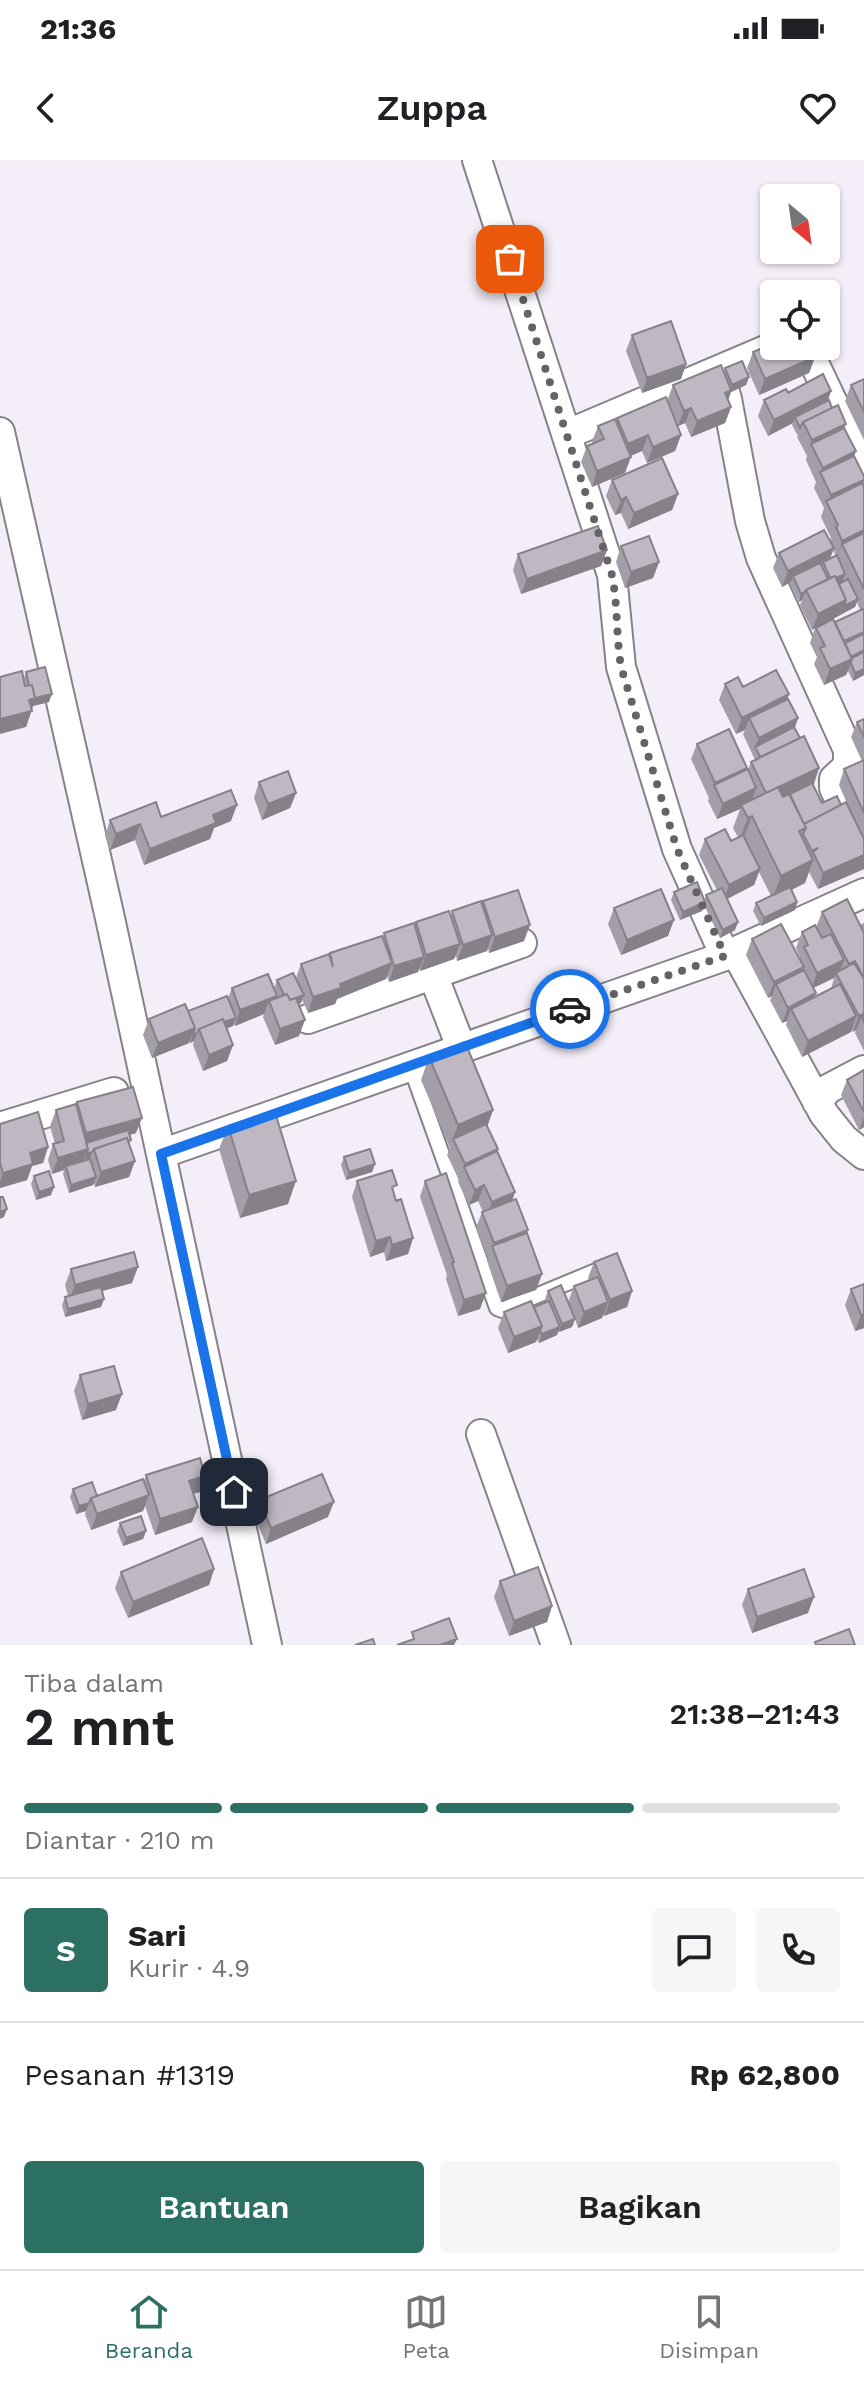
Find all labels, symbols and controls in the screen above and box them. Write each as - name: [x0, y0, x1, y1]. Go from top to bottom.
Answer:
- text: 21:36: [40, 11, 116, 46]
- icon: back: [24, 86, 68, 130]
- icon: heart: [796, 86, 840, 130]
- text: Zuppa: [377, 87, 487, 129]
- north arrow: [760, 184, 840, 264]
- map controls: [760, 184, 840, 360]
- pin: [476, 225, 544, 293]
- icon: bag: [488, 237, 532, 281]
- button: locate: [760, 280, 840, 360]
- courier: [530, 969, 610, 1049]
- icon: car: [548, 987, 592, 1031]
- pin: [200, 1458, 268, 1526]
- icon: home: [212, 1470, 256, 1514]
- text: Tiba dalam: [24, 1668, 164, 1698]
- text: 21:38–21:43: [669, 1696, 840, 1731]
- text: 2 mnt: [24, 1697, 174, 1758]
- text: Diantar · 210 m: [24, 1825, 215, 1855]
- button: chat: [652, 1908, 736, 1992]
- button: phone: [756, 1908, 840, 1992]
- text: Sari: [128, 1918, 186, 1953]
- text: S: [56, 1933, 76, 1968]
- text: Kurir · 4.9: [128, 1953, 250, 1983]
- text: Pesanan #1319: [24, 2057, 235, 2092]
- text: Rp 62,800: [689, 2057, 840, 2092]
- button: Bantuan: [24, 2161, 424, 2253]
- button: Bagikan: [440, 2161, 840, 2253]
- tab: Beranda: [105, 2290, 193, 2363]
- tab: Peta: [402, 2290, 450, 2363]
- tab: Disimpan: [659, 2290, 759, 2363]

